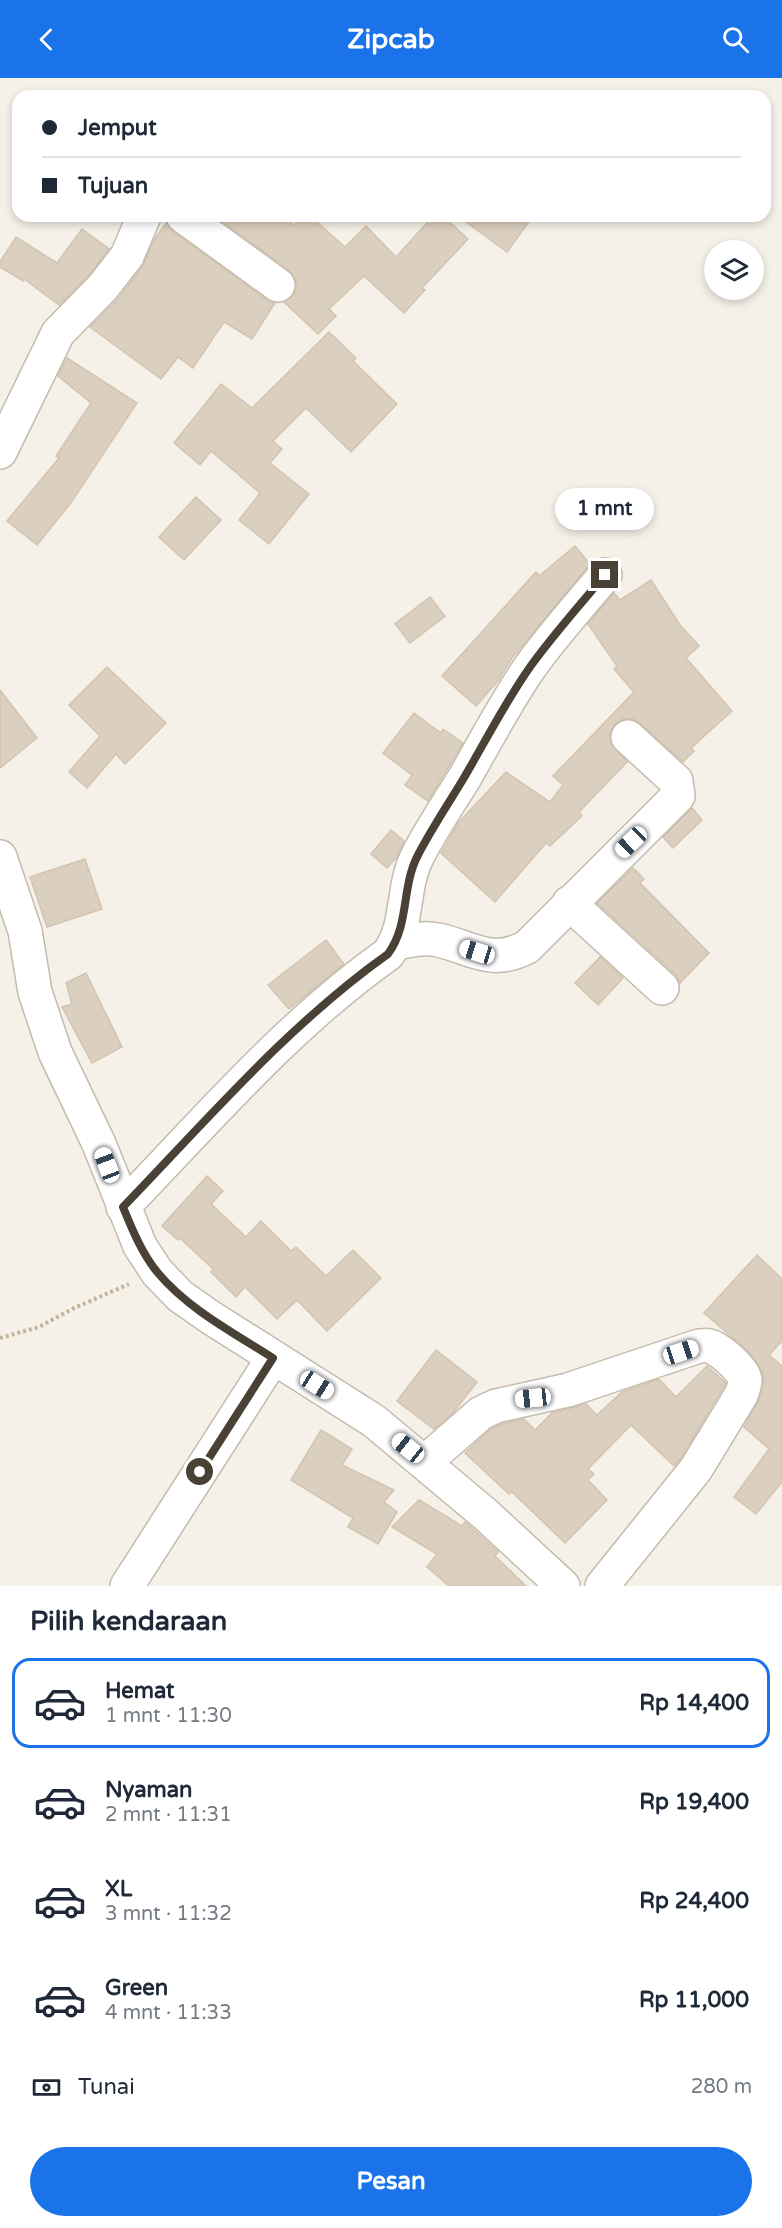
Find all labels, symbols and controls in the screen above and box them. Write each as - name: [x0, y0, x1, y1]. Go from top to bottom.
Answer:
- icon: back: [30, 23, 63, 56]
- text: Zipcab: [347, 23, 435, 56]
- icon: search: [719, 23, 752, 56]
- text: Jemput: [78, 115, 157, 141]
- text: Tujuan: [78, 173, 148, 199]
- map controls: [704, 240, 764, 300]
- button: layers: [704, 240, 764, 300]
- callout: 1 mnt: [556, 488, 654, 530]
- text: 1 mnt: [577, 497, 632, 521]
- route end: [591, 561, 618, 588]
- car: [612, 823, 650, 861]
- car: [457, 938, 497, 966]
- car: [92, 1145, 122, 1185]
- car: [661, 1338, 701, 1366]
- car: [297, 1368, 337, 1402]
- car: [514, 1387, 552, 1409]
- car: [388, 1430, 428, 1466]
- route start: [186, 1458, 213, 1485]
- text: Pilih kendaraan: [30, 1605, 227, 1638]
- icon: car: [33, 1676, 87, 1730]
- text: Hemat: [105, 1678, 174, 1704]
- text: Rp 14,400: [639, 1690, 749, 1716]
- text: 1 mnt · 11:30: [105, 1704, 232, 1728]
- icon: car: [33, 1775, 87, 1829]
- text: Nyaman: [105, 1777, 192, 1803]
- text: Rp 19,400: [639, 1789, 749, 1815]
- text: 2 mnt · 11:31: [105, 1803, 232, 1827]
- icon: car: [33, 1874, 87, 1928]
- text: XL: [105, 1876, 132, 1902]
- text: Rp 24,400: [639, 1888, 749, 1914]
- text: 3 mnt · 11:32: [105, 1902, 232, 1926]
- icon: car: [33, 1973, 87, 2027]
- text: Green: [105, 1975, 168, 2001]
- text: Rp 11,000: [639, 1987, 749, 2013]
- text: 4 mnt · 11:33: [105, 2001, 232, 2025]
- icon: cash: [30, 2071, 63, 2104]
- text: Tunai: [78, 2074, 135, 2100]
- text: 280 m: [691, 2075, 752, 2099]
- button: Pesan: [30, 2147, 752, 2216]

